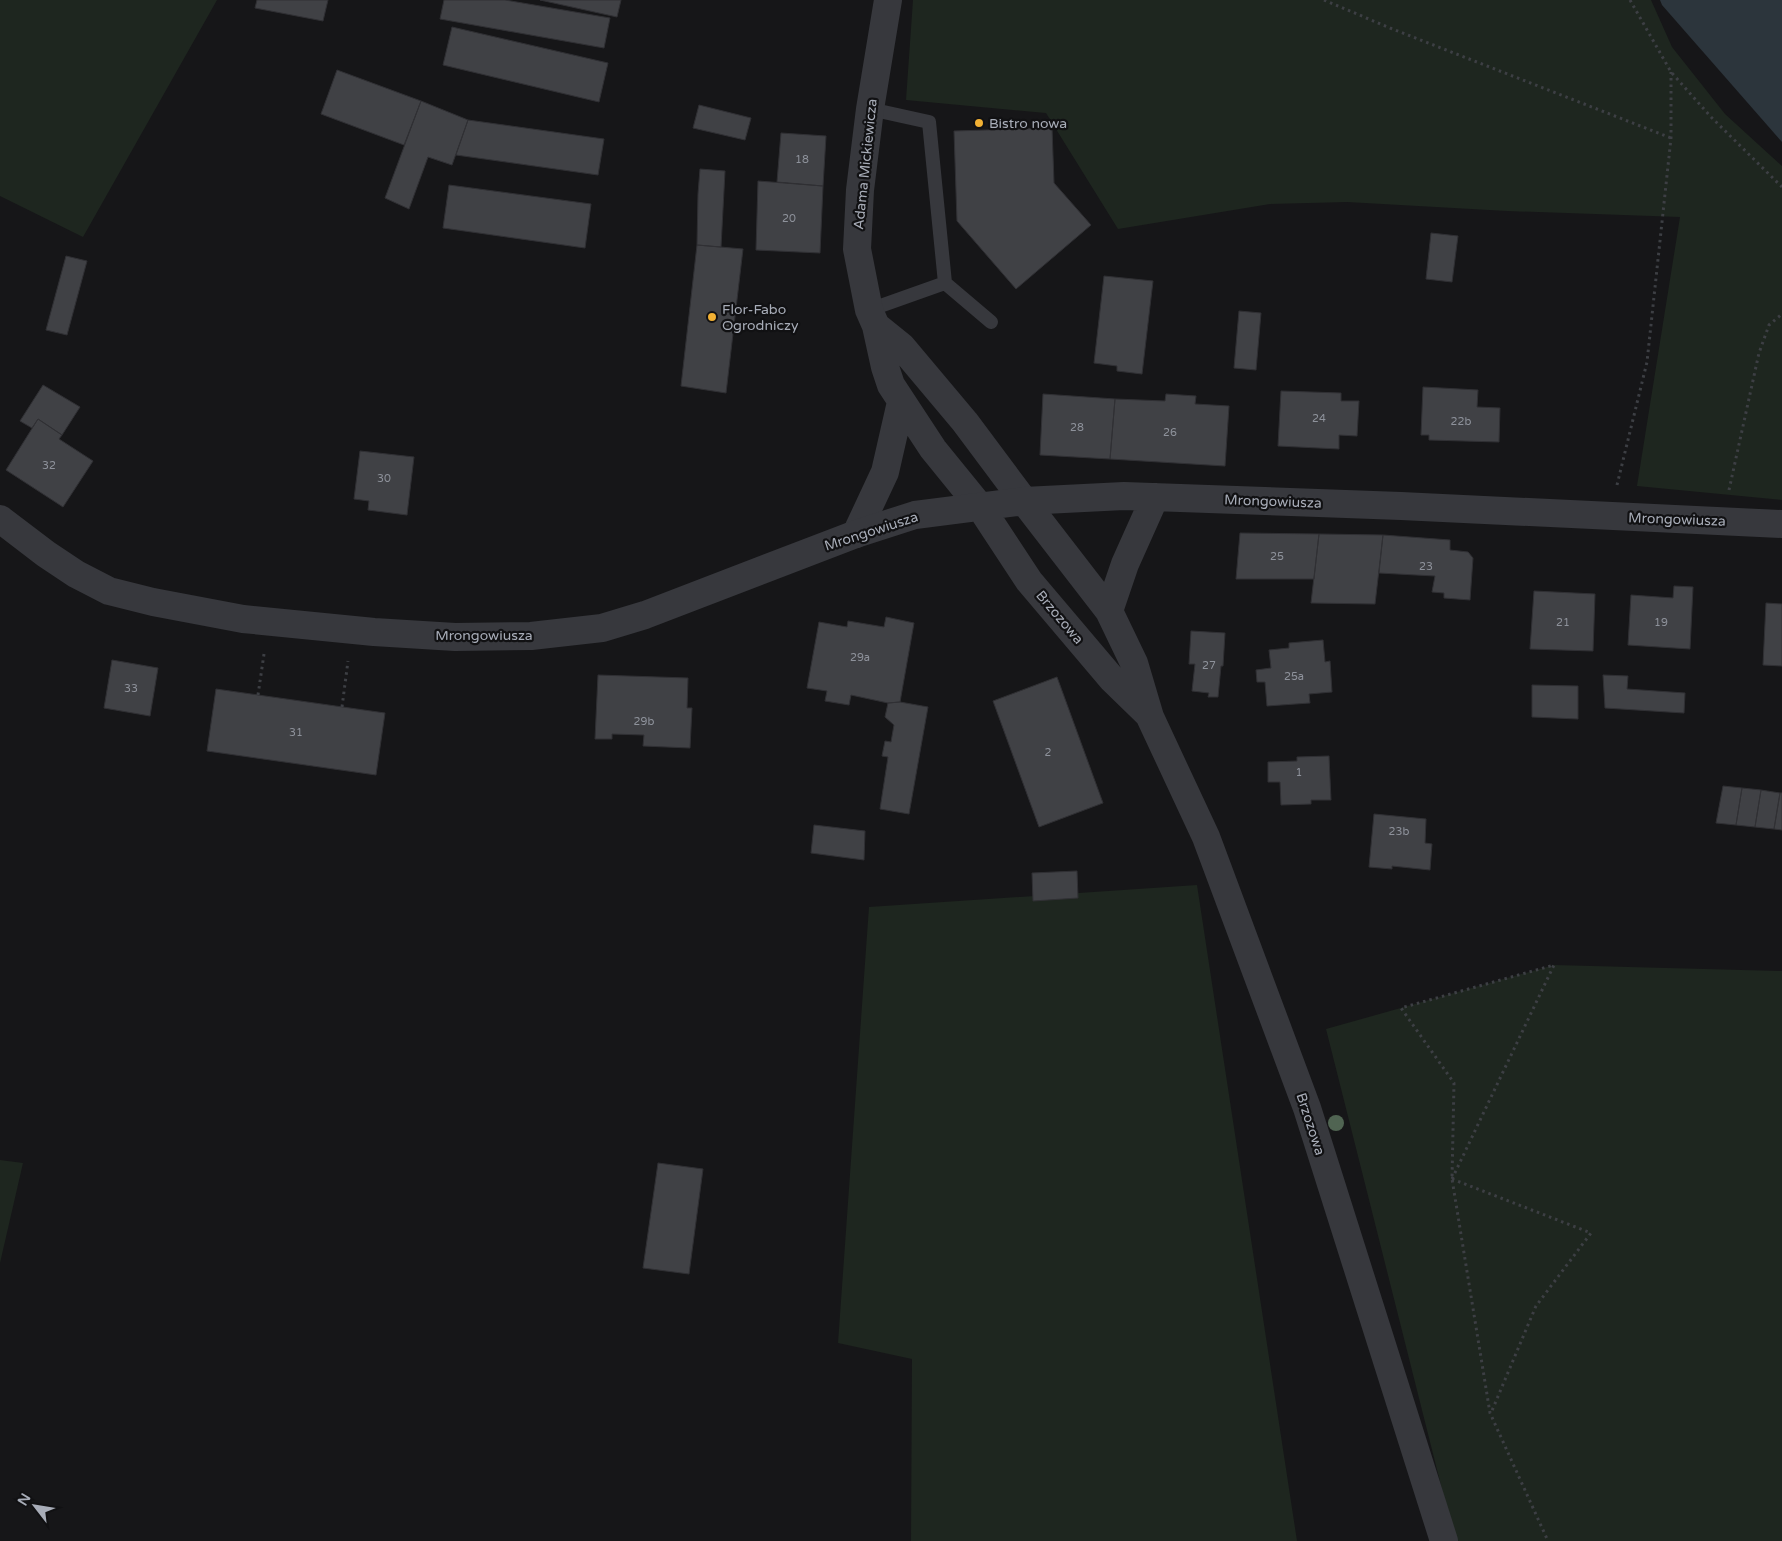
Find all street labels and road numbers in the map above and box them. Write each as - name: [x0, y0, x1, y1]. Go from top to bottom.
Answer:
- street label: Adama Mickiewicza: [850, 98, 881, 230]
- street label: Mrongowiusza: [1224, 491, 1322, 512]
- street label: Mrongowiusza: [822, 508, 920, 555]
- street label: Mrongowiusza: [1628, 509, 1726, 530]
- street label: Brzozowa: [1032, 587, 1087, 648]
- street label: Mrongowiusza: [435, 627, 533, 644]
- street label: Brzozowa: [1292, 1091, 1329, 1158]

